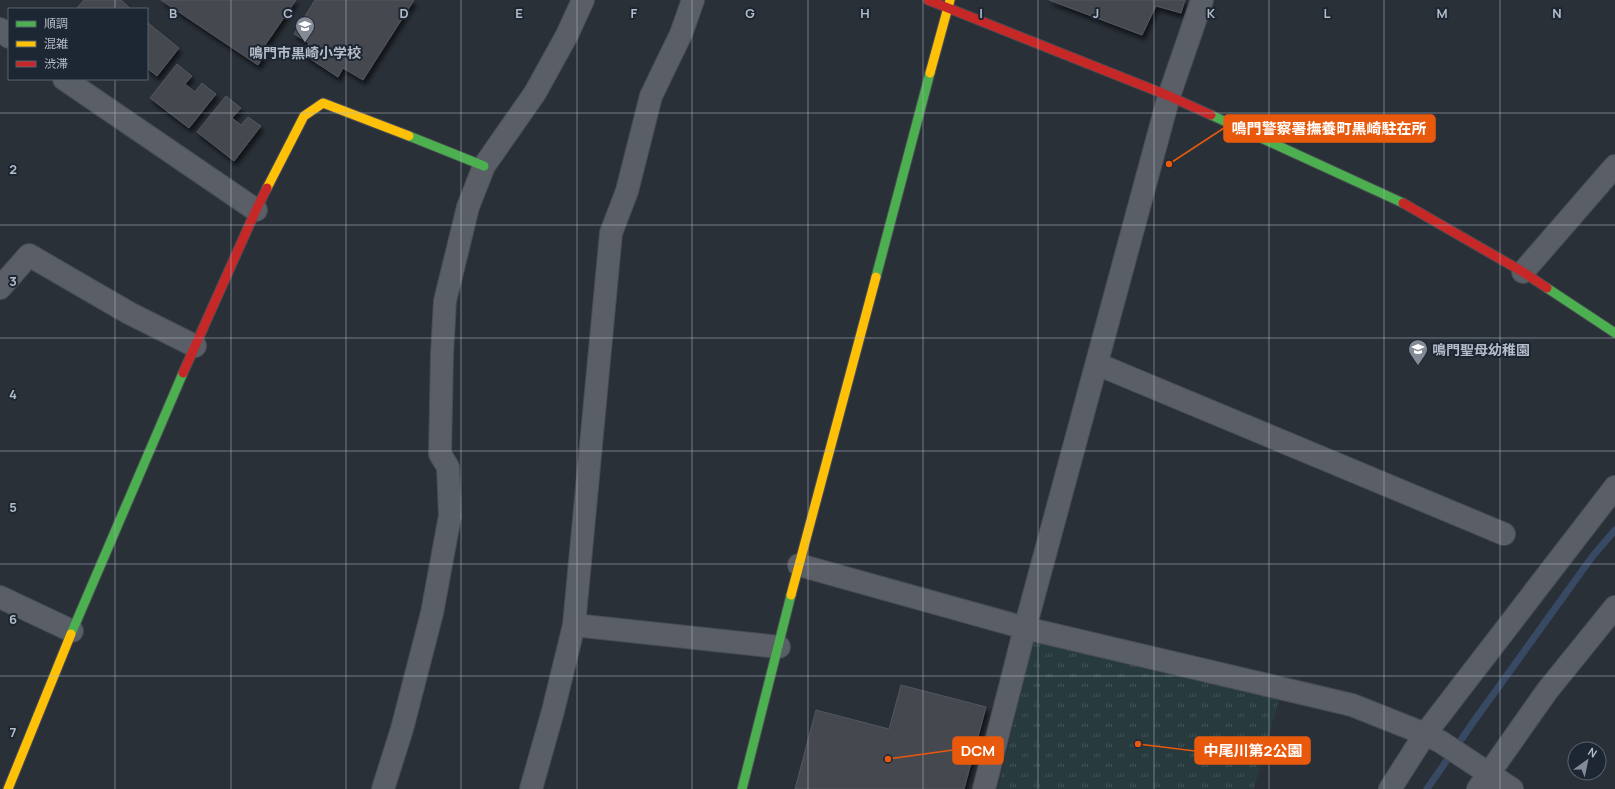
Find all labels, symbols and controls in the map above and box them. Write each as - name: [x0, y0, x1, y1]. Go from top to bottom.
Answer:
- text: B: [169, 4, 177, 22]
- text: C: [283, 4, 293, 22]
- text: D: [399, 4, 409, 22]
- text: E: [515, 4, 523, 22]
- text: F: [631, 4, 638, 22]
- text: G: [745, 4, 755, 22]
- text: H: [860, 4, 870, 22]
- text: I: [979, 4, 983, 22]
- text: J: [1093, 4, 1099, 22]
- text: K: [1207, 4, 1216, 22]
- text: L: [1324, 4, 1331, 22]
- text: M: [1436, 4, 1448, 22]
- text: N: [1552, 4, 1562, 22]
- legend: [8, 8, 148, 80]
- text: 順調: [44, 15, 68, 32]
- school or university icon: 鳴門市黒崎小学校: [294, 15, 316, 43]
- text: 混雑: [44, 35, 68, 52]
- place label: 鳴門市黒崎小学校: [249, 43, 361, 62]
- text: 渋滞: [44, 55, 68, 72]
- callout: 鳴門警察署撫養町黒崎駐在所: [1224, 115, 1435, 142]
- text: 鳴門警察署撫養町黒崎駐在所: [1231, 118, 1427, 139]
- text: 2: [9, 160, 17, 178]
- text: 3: [9, 272, 17, 290]
- school or university icon: 鳴門聖母幼稚園: [1407, 338, 1429, 366]
- place label: 鳴門聖母幼稚園: [1432, 340, 1530, 359]
- text: 4: [9, 385, 17, 403]
- text: 5: [9, 498, 17, 516]
- text: 6: [9, 610, 17, 628]
- text: 7: [10, 723, 17, 741]
- callout: DCM: [953, 737, 1003, 764]
- callout: 中尾川第2公園: [1195, 737, 1310, 764]
- text: DCM: [961, 740, 995, 761]
- text: 中尾川第2公園: [1204, 740, 1302, 761]
- north arrow: [1567, 741, 1607, 781]
- text: N: [1585, 744, 1600, 761]

